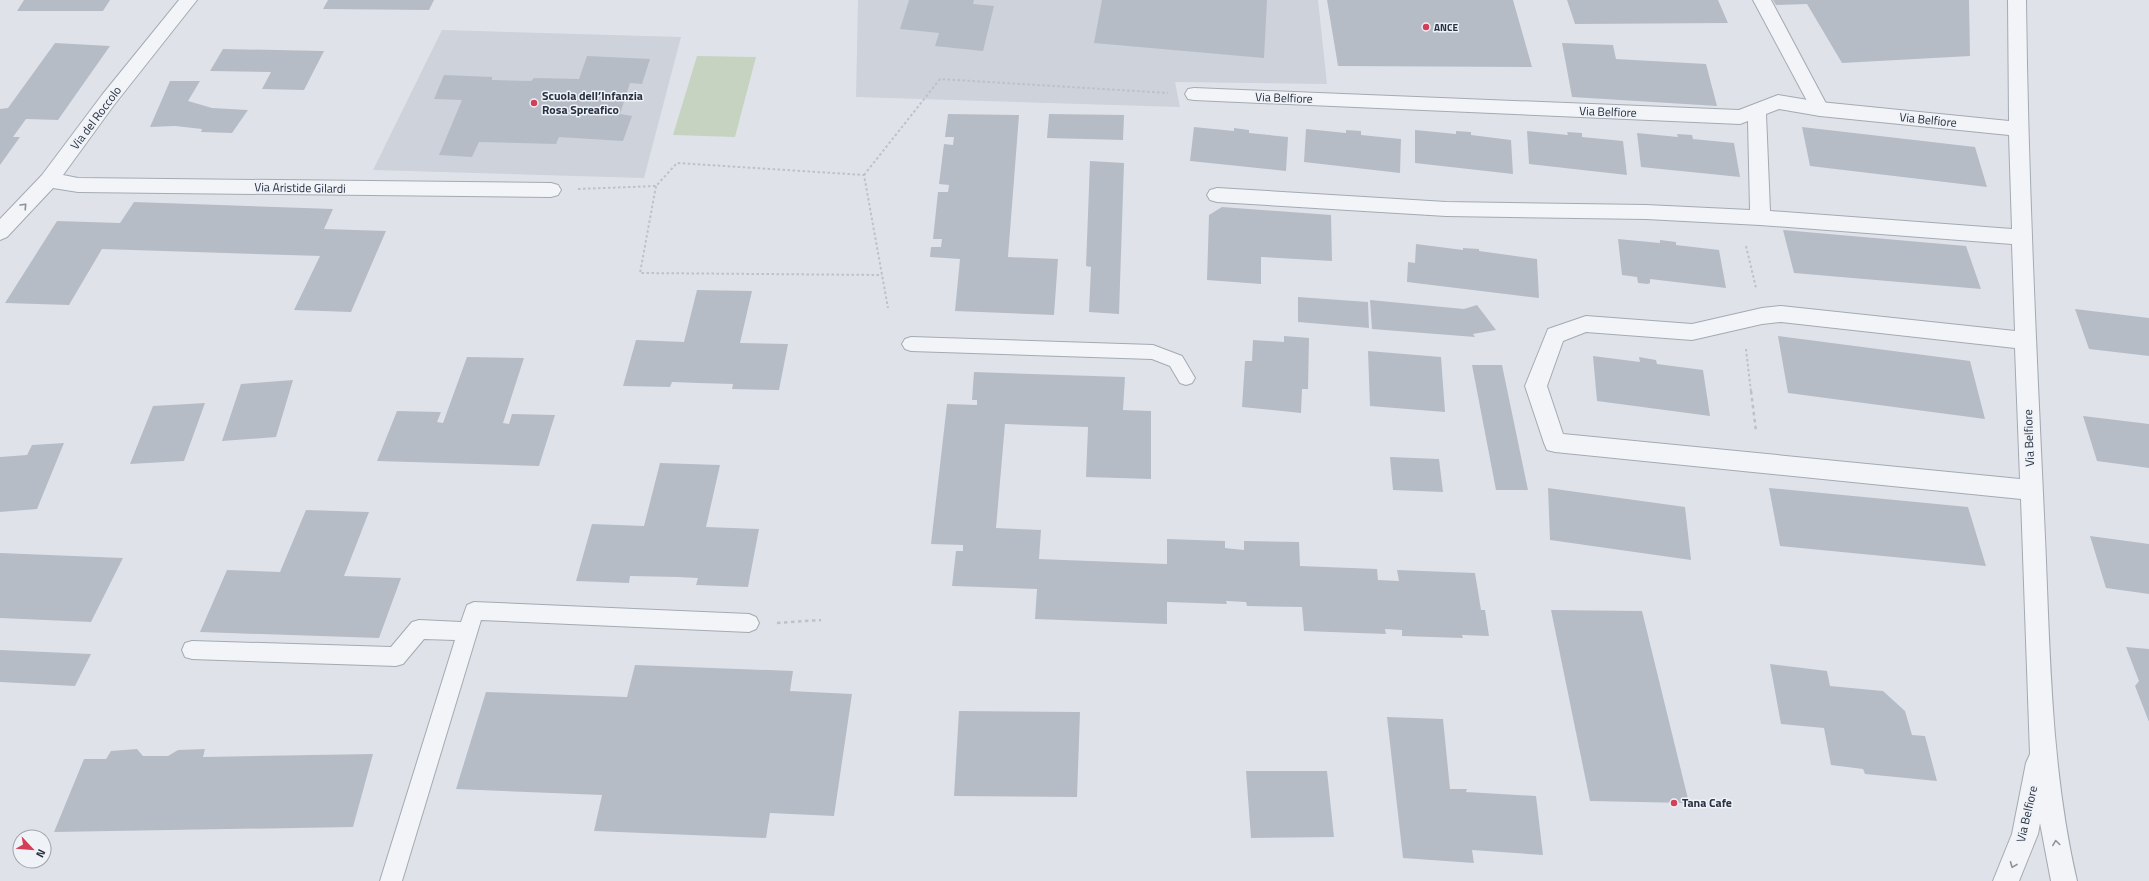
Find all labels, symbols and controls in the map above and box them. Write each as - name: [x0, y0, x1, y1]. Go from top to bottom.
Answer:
- place label: ANCE: [1434, 20, 1458, 35]
- marker: ANCE: [1421, 22, 1431, 32]
- street label: Via del Roccolo: [65, 82, 126, 154]
- place label: Scuola dell’Infanzia Rosa Spreafico: [542, 86, 643, 119]
- street label: Via Belfiore: [1255, 87, 1313, 108]
- marker: Scuola dell’Infanzia Rosa Spreafico: [529, 98, 539, 108]
- street label: Via Belfiore: [1579, 101, 1637, 122]
- street label: Via Belfiore: [1898, 107, 1958, 132]
- street label: Via Aristide Gilardi: [254, 177, 346, 198]
- one-way arrow: [20, 203, 27, 211]
- street label: Via Belfiore: [2018, 409, 2039, 467]
- street label: Via Belfiore: [2011, 784, 2042, 844]
- place label: Tana Cafe: [1682, 793, 1732, 812]
- marker: Tana Cafe: [1669, 798, 1679, 808]
- north arrow: [12, 829, 52, 869]
- one-way arrow: [2052, 840, 2061, 846]
- text: N: [32, 846, 50, 860]
- one-way arrow: [2009, 861, 2017, 868]

